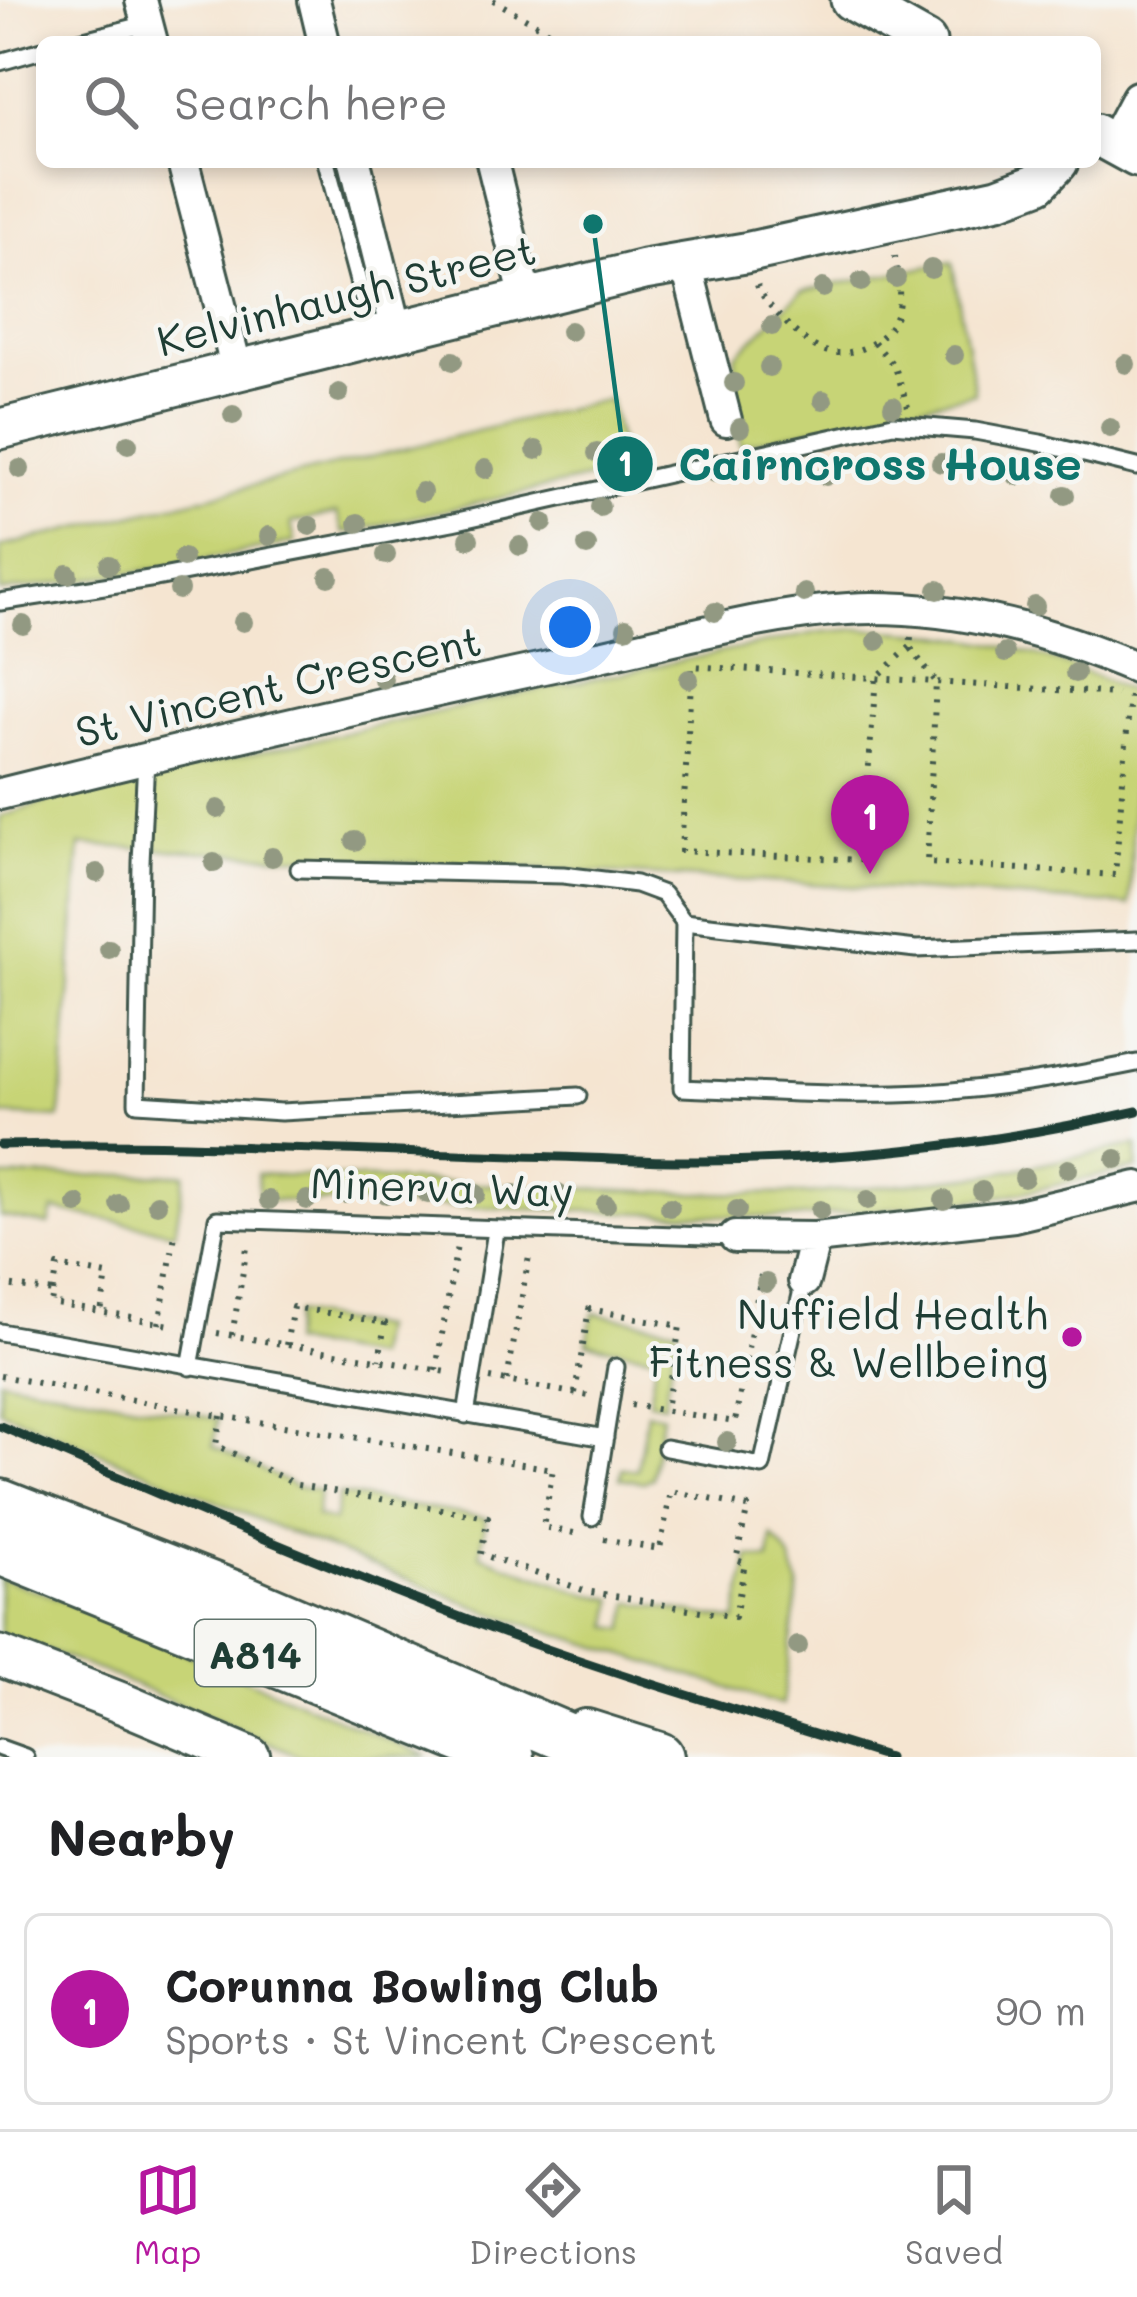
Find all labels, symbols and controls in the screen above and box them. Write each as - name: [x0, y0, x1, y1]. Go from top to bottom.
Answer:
- search box: [36, 36, 1101, 168]
- icon: search: [78, 69, 144, 135]
- text: Search here: [174, 73, 448, 131]
- street label: Kelvinhaugh Street: [151, 220, 541, 368]
- callout: Cairncross House: [595, 423, 1106, 504]
- text: Cairncross House: [678, 433, 1082, 491]
- text: 1: [617, 438, 633, 485]
- your location: [540, 597, 600, 657]
- street label: St Vincent Crescent: [70, 612, 486, 758]
- pin: 1: [831, 775, 909, 874]
- street label: Minerva Way: [309, 1154, 575, 1218]
- place label: Nuffield Health Fitness & Wellbeing: [649, 1286, 1048, 1389]
- marker: Nuffield Health Fitness & Wellbeing: [1059, 1324, 1085, 1350]
- road number: A814: [195, 1620, 315, 1686]
- text: Nearby: [48, 1802, 235, 1869]
- text: Corunna Bowling Club: [165, 1955, 659, 2013]
- text: 1: [81, 1984, 99, 2035]
- text: 90 m: [995, 1984, 1086, 2035]
- text: Sports · St Vincent Crescent: [165, 2013, 717, 2064]
- tab: Map: [134, 2157, 201, 2272]
- tab: Directions: [469, 2157, 637, 2272]
- tab: Saved: [905, 2157, 1003, 2272]

